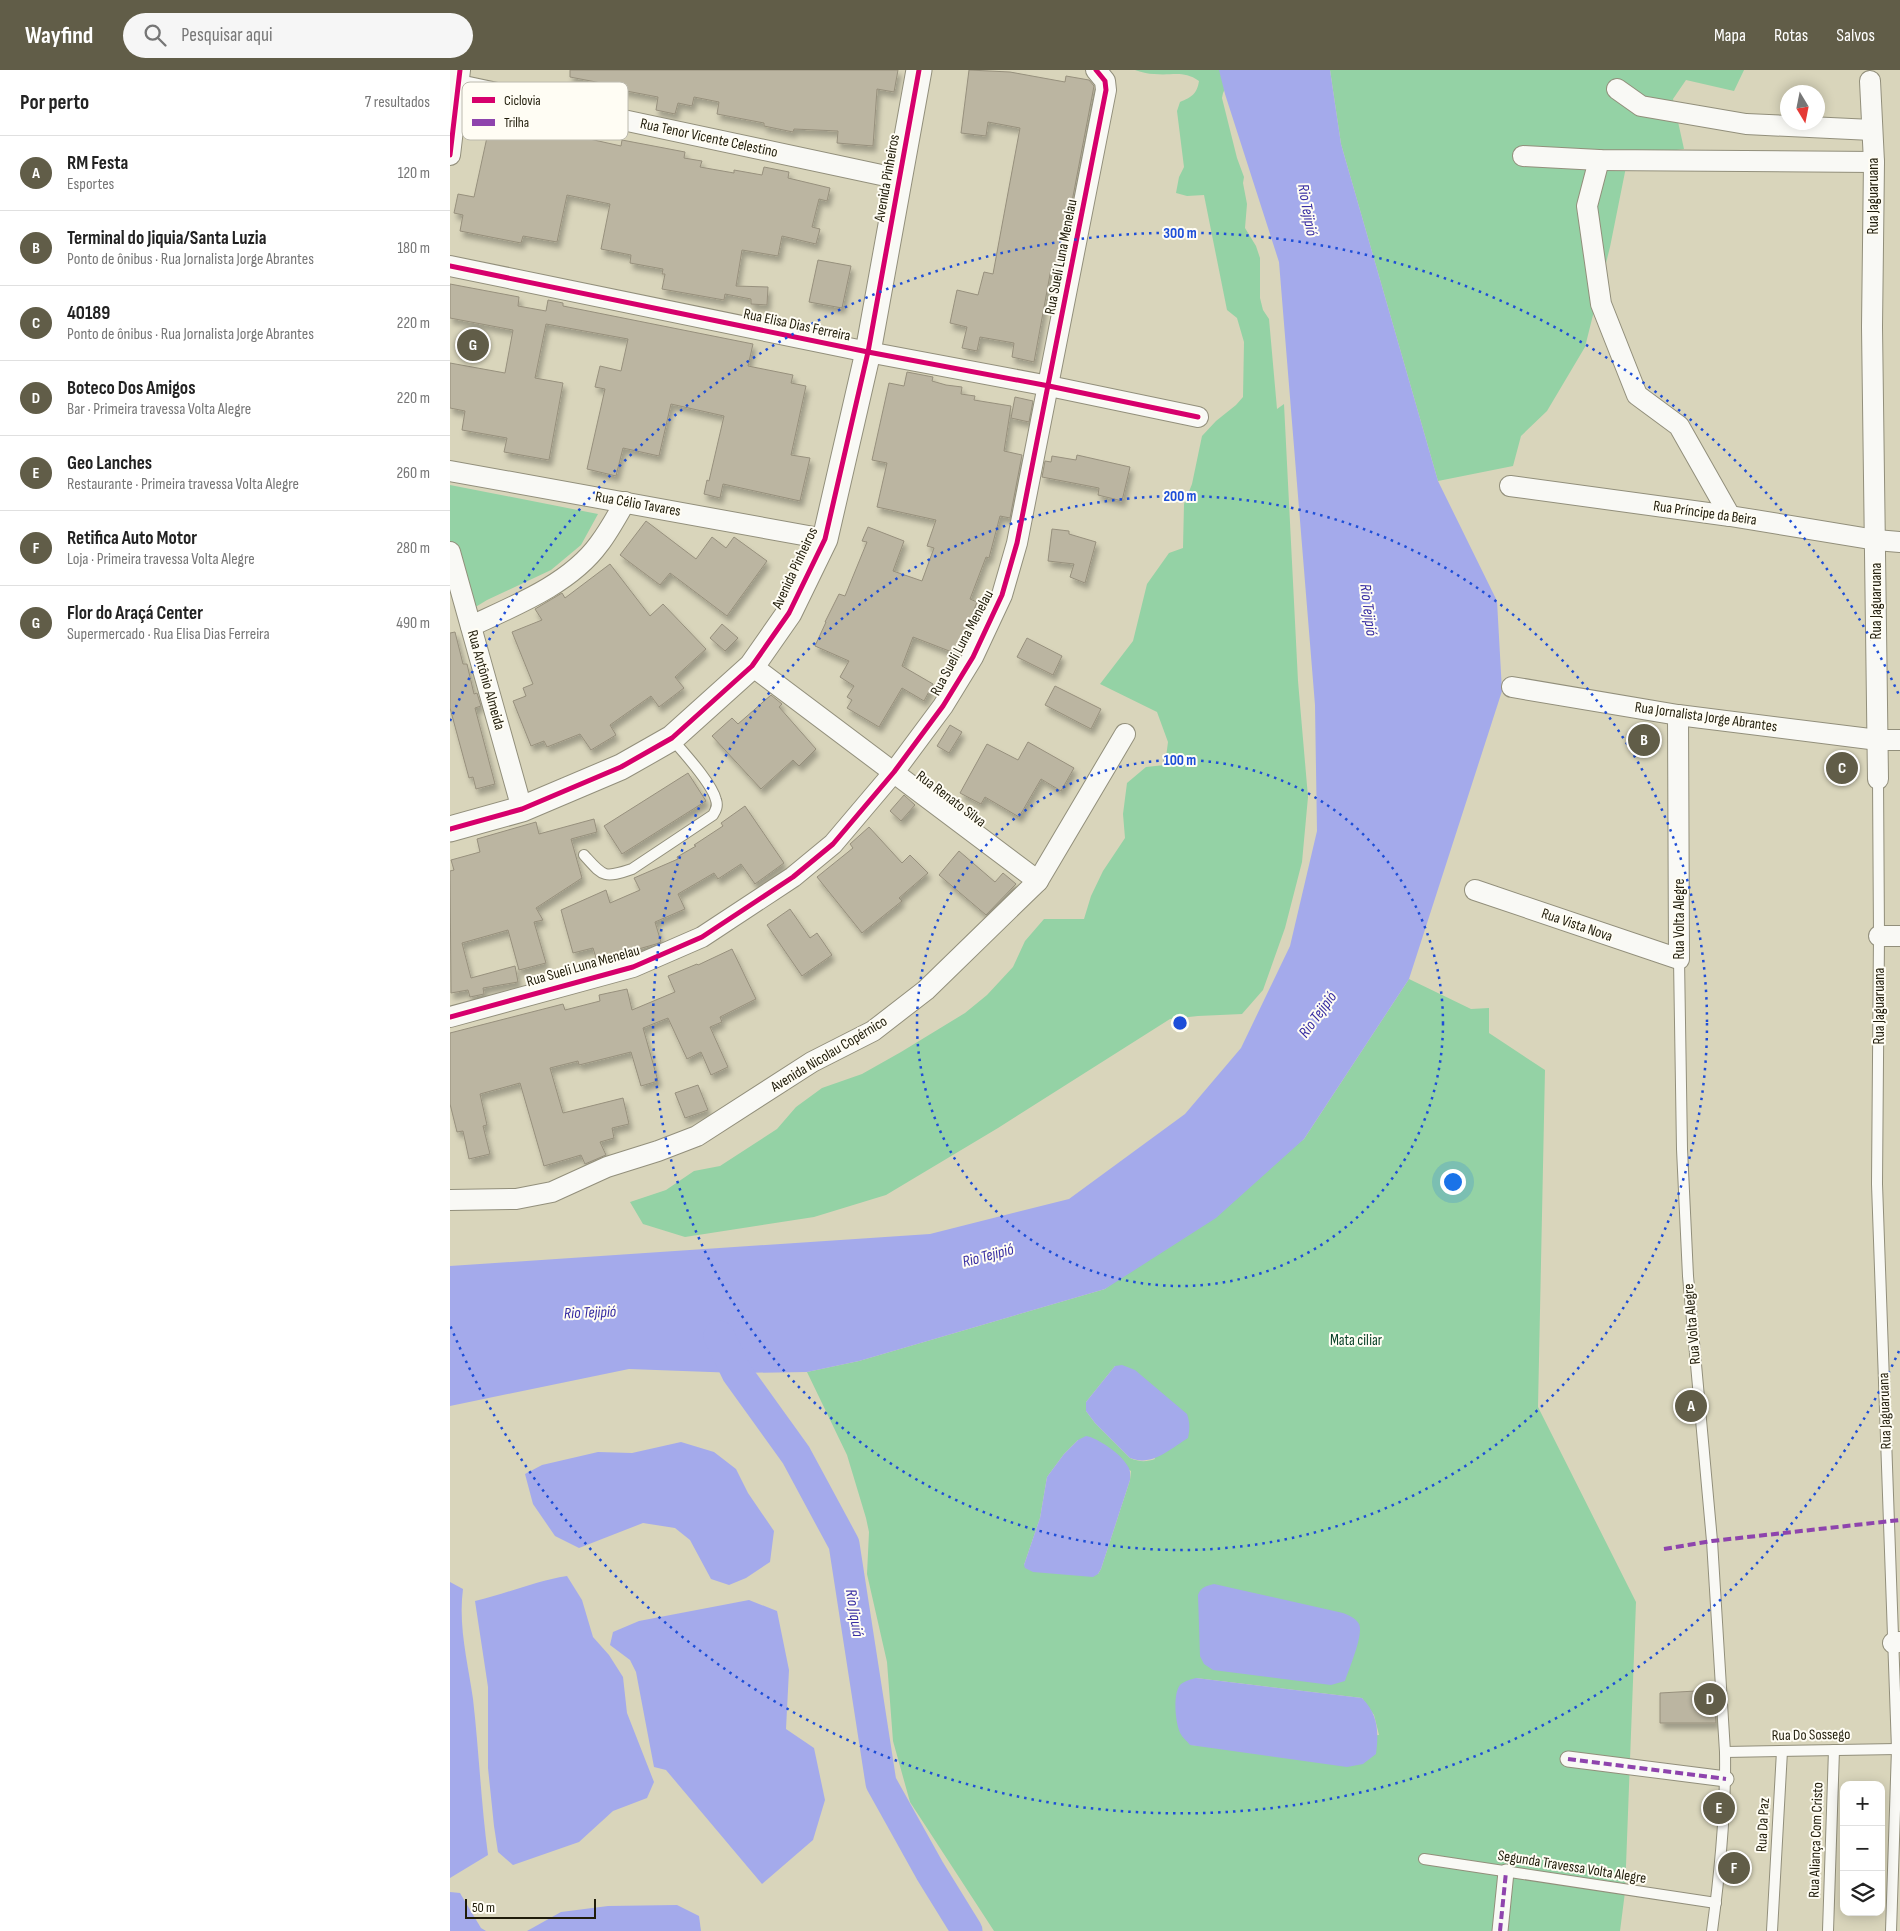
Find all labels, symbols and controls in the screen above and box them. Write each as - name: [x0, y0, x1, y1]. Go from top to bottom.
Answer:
- search box: [123, 13, 473, 58]
- text: Wayfind: [25, 21, 93, 50]
- icon: search: [141, 21, 169, 49]
- text: Pesquisar aqui: [181, 24, 272, 47]
- text: Mapa: [1714, 25, 1746, 46]
- text: Rotas: [1774, 25, 1808, 46]
- text: Salvos: [1836, 25, 1875, 46]
- legend: [462, 82, 628, 140]
- north arrow: [1780, 85, 1825, 130]
- text: Por perto: [20, 90, 89, 115]
- text: Ciclovia: [504, 92, 541, 109]
- text: 7 resultados: [365, 93, 430, 112]
- text: Trilha: [504, 114, 529, 131]
- street label: Rua Tenor Vicente Celestino: [638, 114, 780, 162]
- street label: Avenida Pinheiros: [870, 133, 904, 224]
- text: RM Festa: [67, 152, 128, 175]
- street label: Rua Jaguaruana: [1864, 157, 1883, 234]
- text: A: [32, 164, 40, 183]
- text: 120 m: [398, 164, 430, 183]
- text: Esportes: [67, 175, 114, 194]
- water label: Rio Tejipió: [1293, 183, 1321, 238]
- street label: Rua Sueli Luna Menelau: [1041, 198, 1081, 316]
- text: 300 m: [1163, 224, 1197, 243]
- text: Terminal do Jiquia/Santa Luzia: [67, 227, 266, 250]
- text: B: [32, 239, 40, 258]
- text: 180 m: [397, 239, 430, 258]
- text: Ponto de ônibus · Rua Jornalista Jorge Abrantes: [67, 250, 314, 269]
- text: 40189: [67, 302, 110, 325]
- street label: Rua Elisa Dias Ferreira: [742, 304, 853, 346]
- text: C: [32, 314, 40, 333]
- text: 220 m: [397, 314, 430, 333]
- text: Ponto de ônibus · Rua Jornalista Jorge Abrantes: [67, 325, 314, 344]
- pin: G: [457, 326, 489, 364]
- text: Boteco Dos Amigos: [67, 377, 195, 400]
- text: D: [32, 389, 40, 408]
- text: 220 m: [397, 389, 430, 408]
- text: Bar · Primeira travessa Volta Alegre: [67, 400, 251, 419]
- text: Geo Lanches: [67, 452, 152, 475]
- text: E: [33, 464, 39, 483]
- text: 260 m: [396, 464, 430, 483]
- text: Restaurante · Primeira travessa Volta Alegre: [67, 475, 299, 494]
- street label: Rua Célio Tavares: [594, 487, 682, 521]
- text: 200 m: [1163, 487, 1197, 506]
- street label: Rua Príncipe da Beira: [1652, 496, 1758, 530]
- street label: Avenida Pinheiros: [767, 524, 822, 613]
- text: Retifica Auto Motor: [67, 527, 197, 550]
- text: F: [33, 539, 39, 558]
- text: 280 m: [396, 539, 430, 558]
- text: Loja · Primeira travessa Volta Alegre: [67, 550, 255, 569]
- street label: Rua Jaguaruana: [1867, 562, 1886, 639]
- water label: Rio Tejipió: [1355, 583, 1381, 638]
- street label: Rua Sueli Luna Menelau: [926, 587, 998, 699]
- text: Flor do Araçá Center: [67, 602, 203, 625]
- text: G: [32, 614, 40, 633]
- text: 490 m: [396, 614, 430, 633]
- text: Supermercado · Rua Elisa Dias Ferreira: [67, 625, 270, 644]
- street label: Rua Antônio Almeida: [463, 628, 509, 732]
- street label: Rua Jornalista Jorge Abrantes: [1634, 698, 1778, 736]
- pin: B: [1628, 721, 1660, 759]
- pin: C: [1826, 749, 1858, 787]
- text: 100 m: [1164, 751, 1196, 770]
- street label: Rua Renato Silva: [912, 767, 990, 832]
- street label: Rua Volta Alegre: [1670, 879, 1689, 959]
- street label: Rua Vista Nova: [1539, 904, 1615, 946]
- street label: Rua Sueli Luna Menelau: [524, 941, 642, 991]
- street label: Rua Jaguaruana: [1870, 967, 1889, 1044]
- water label: Rio Tejipió: [1295, 988, 1341, 1042]
- street label: Avenida Nicolau Copérnico: [766, 1012, 891, 1097]
- centre of rings: [1171, 1014, 1189, 1032]
- your location: [1440, 1169, 1466, 1195]
- water label: Rio Tejipió: [960, 1240, 1016, 1272]
- street label: Rua Volta Alegre: [1679, 1283, 1705, 1365]
- water label: Rio Tejipió: [564, 1303, 617, 1323]
- park label: Mata ciliar: [1330, 1331, 1383, 1350]
- street label: Rua Jaguaruana: [1874, 1372, 1896, 1450]
- pin: A: [1675, 1387, 1707, 1425]
- water label: Rio Jiquiá: [841, 1588, 867, 1639]
- pin: D: [1694, 1680, 1726, 1718]
- street label: Rua Do Sossego: [1771, 1725, 1851, 1745]
- map controls: [1840, 1781, 1885, 1916]
- button: +: [1840, 1781, 1885, 1826]
- street label: Rua Aliança Com Cristo: [1804, 1782, 1828, 1898]
- pin: E: [1703, 1789, 1735, 1827]
- street label: Rua Da Paz: [1752, 1797, 1774, 1853]
- button: −: [1840, 1826, 1885, 1871]
- street label: Segunda Travessa Volta Alegre: [1496, 1846, 1648, 1888]
- pin: F: [1718, 1849, 1750, 1887]
- button: layers: [1840, 1871, 1885, 1916]
- scale bar: [465, 1896, 596, 1919]
- text: 50 m: [472, 1899, 495, 1916]

